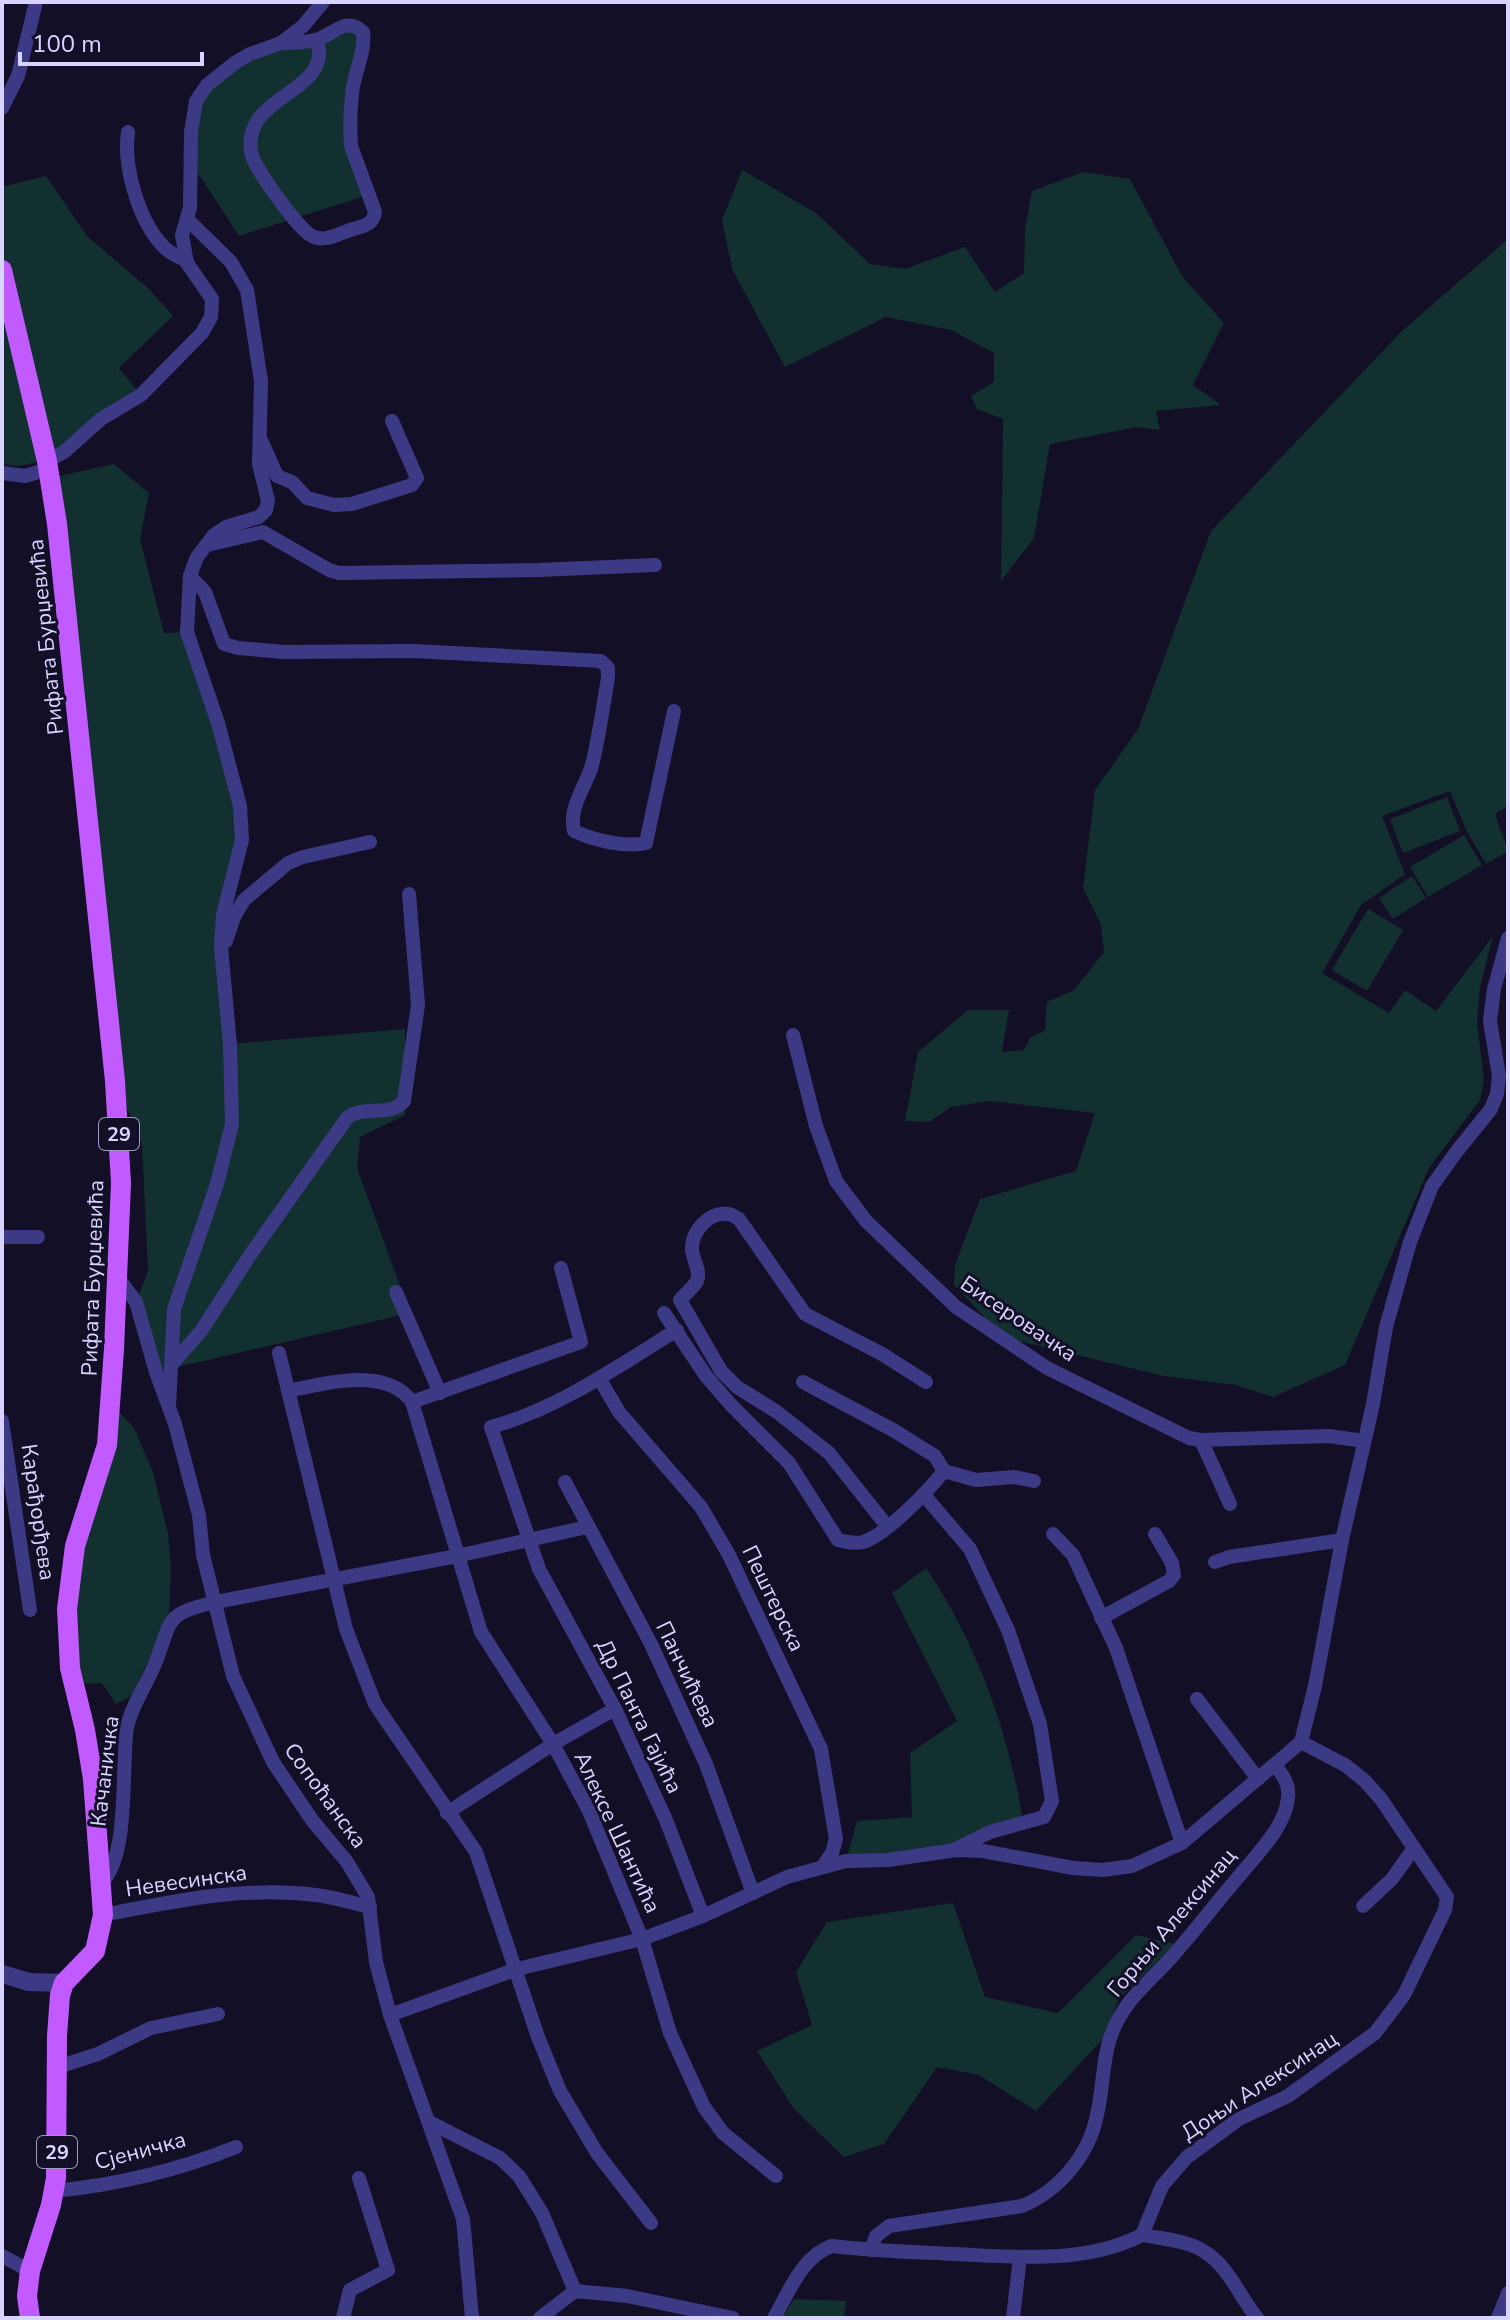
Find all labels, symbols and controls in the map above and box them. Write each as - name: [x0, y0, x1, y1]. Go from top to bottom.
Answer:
- scale bar: [20, 16, 202, 66]
- text: 100 m: [32, 28, 102, 60]
- street label: Рифата Бурџевића: [21, 538, 71, 736]
- road number: 29: [99, 1118, 139, 1150]
- street label: Рифата Бурџевића: [75, 1179, 111, 1377]
- street label: Бисеровачка: [954, 1269, 1083, 1369]
- street label: Карађорђева: [14, 1442, 62, 1582]
- street label: Пештерска: [734, 1540, 812, 1657]
- street label: Панчићева: [648, 1616, 726, 1733]
- street label: Др Панта Гајића: [589, 1634, 689, 1799]
- street label: Качаничка: [83, 1714, 127, 1828]
- street label: Сопоћанска: [277, 1737, 374, 1854]
- street label: Алексе Шантића: [566, 1747, 668, 1918]
- street label: Горњи Алексинац: [1100, 1842, 1243, 2004]
- street label: Невесинска: [123, 1858, 249, 1904]
- street label: Доњи Алексинац: [1176, 2024, 1344, 2148]
- street label: Сјеничка: [91, 2124, 189, 2178]
- road number: 29: [37, 2136, 77, 2168]

